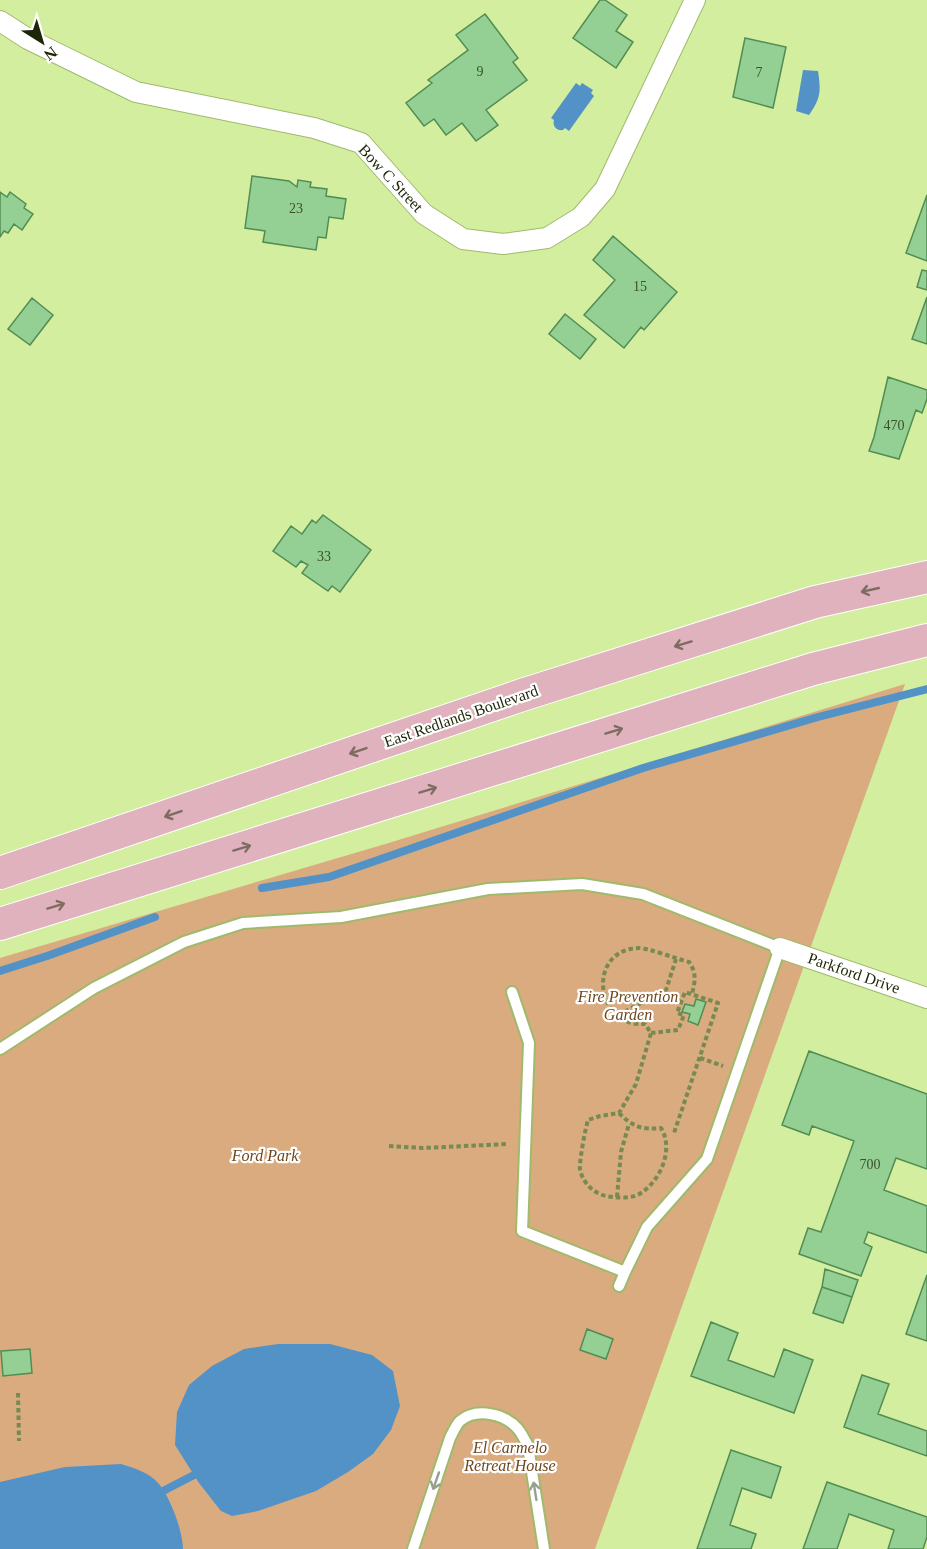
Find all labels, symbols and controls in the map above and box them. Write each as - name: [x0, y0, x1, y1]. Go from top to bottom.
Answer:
- north arrow: [12, 12, 72, 72]
- text: N: [41, 43, 60, 64]
- house number: 9: [477, 64, 484, 79]
- house number: 7: [756, 65, 763, 80]
- street label: Bow C Street: [355, 141, 427, 216]
- house number: 23: [289, 201, 303, 216]
- house number: 15: [633, 279, 647, 294]
- house number: 470: [884, 418, 905, 433]
- house number: 33: [317, 549, 331, 564]
- one-way arrow: [861, 585, 880, 596]
- one-way arrow: [674, 639, 693, 650]
- street label: East Redlands Boulevard: [382, 682, 540, 750]
- one-way arrow: [604, 725, 623, 736]
- one-way arrow: [349, 746, 368, 757]
- one-way arrow: [418, 784, 437, 795]
- one-way arrow: [164, 809, 183, 820]
- one-way arrow: [232, 842, 251, 853]
- one-way arrow: [46, 900, 65, 911]
- street label: Parkford Drive: [806, 949, 902, 997]
- park label: Fire Prevention Garden: [577, 988, 678, 1023]
- park label: Ford Park: [231, 1147, 299, 1164]
- house number: 700: [860, 1157, 881, 1172]
- park label: El Carmelo Retreat House: [463, 1439, 556, 1474]
- one-way arrow: [429, 1471, 440, 1490]
- one-way arrow: [529, 1482, 540, 1502]

